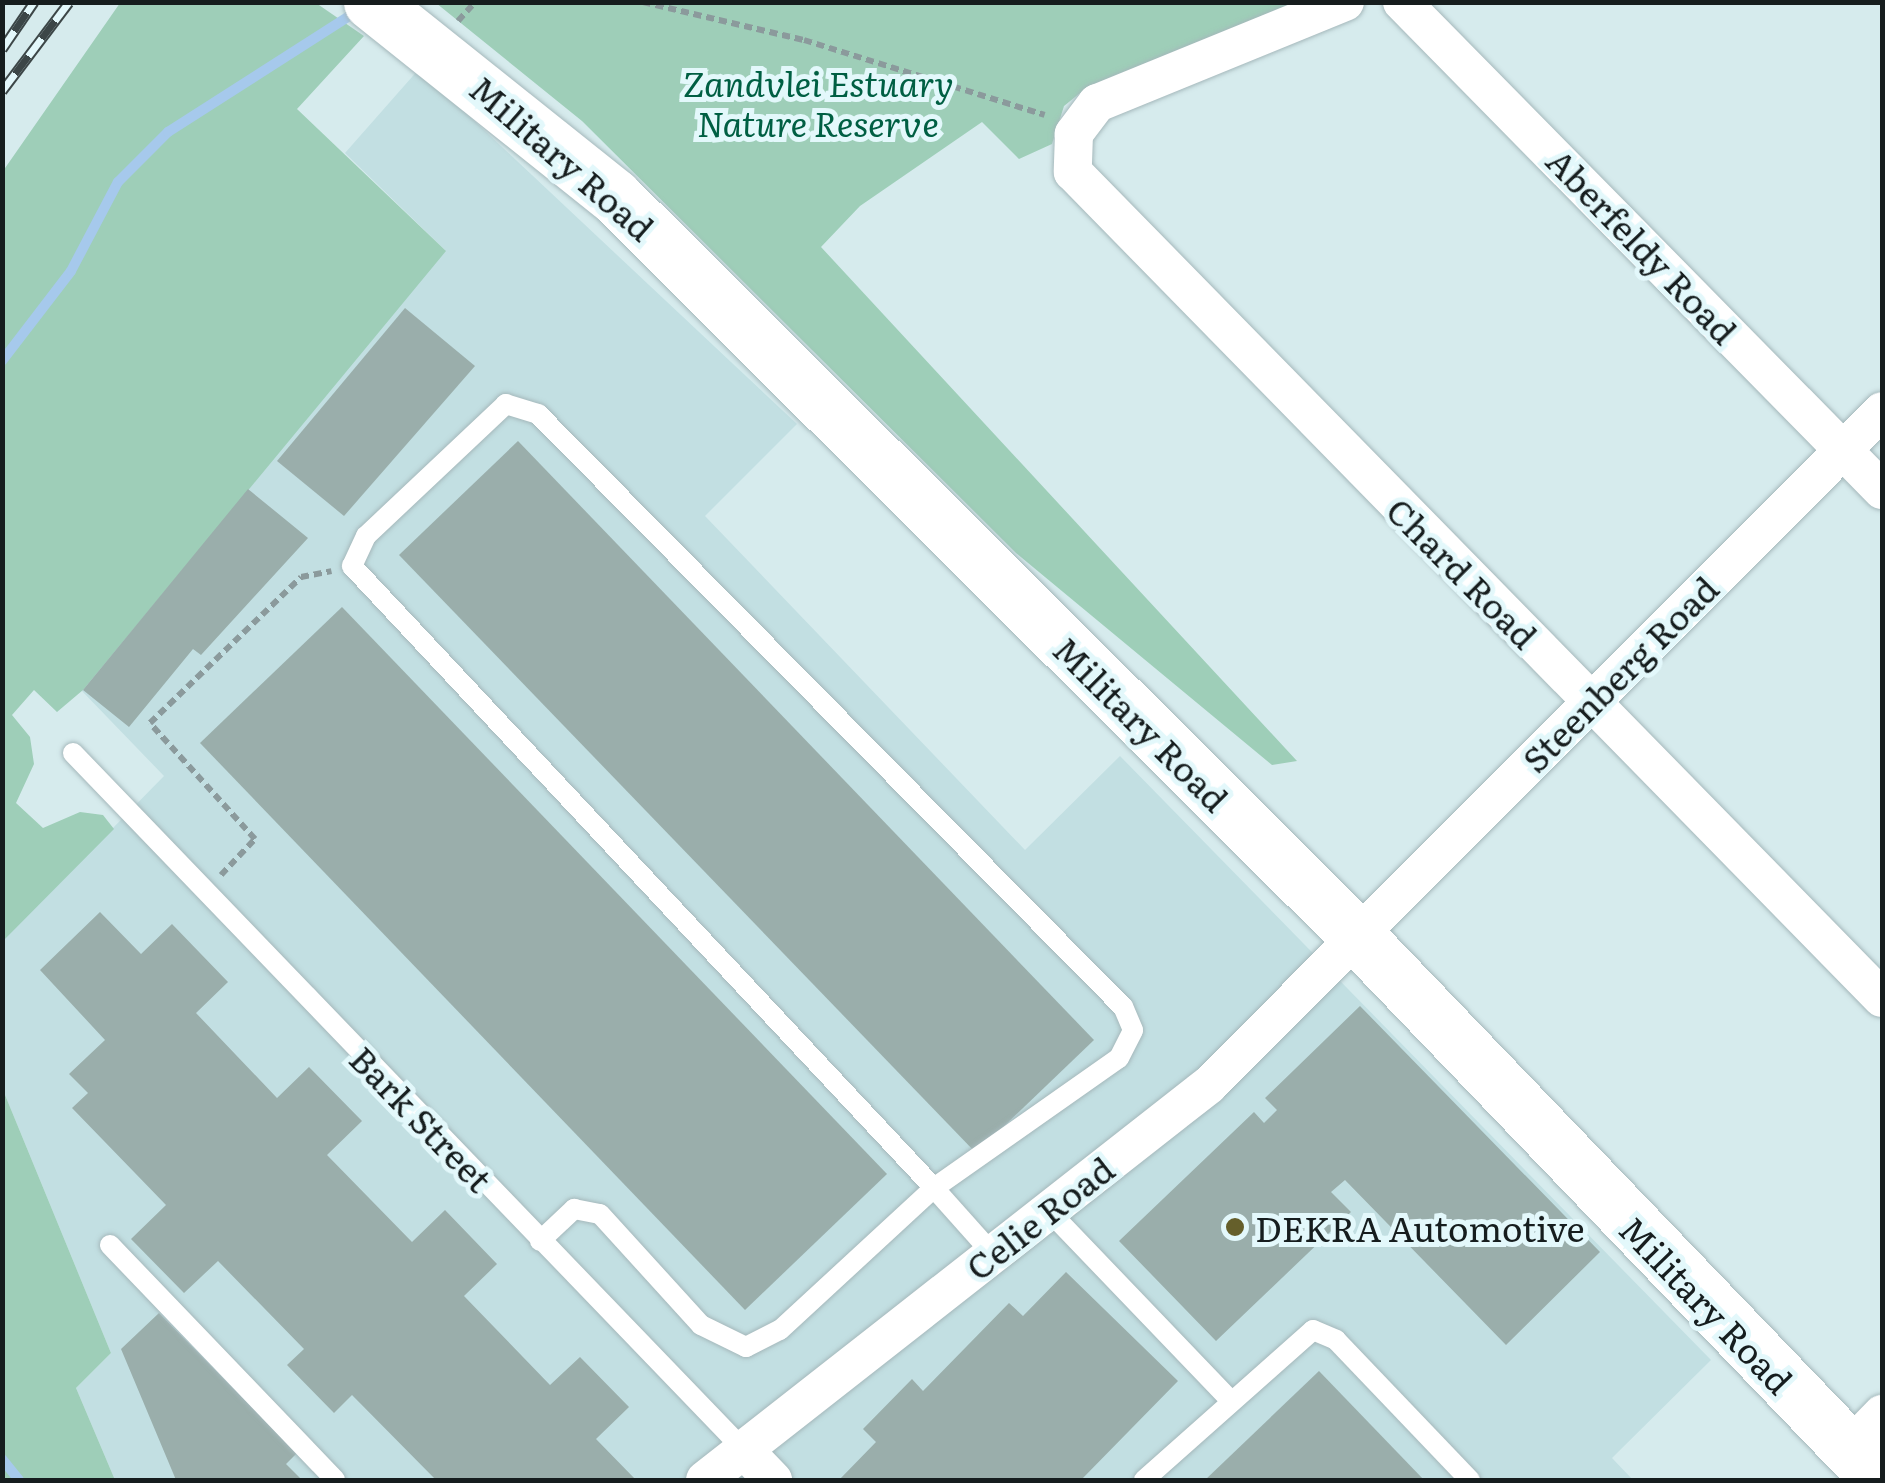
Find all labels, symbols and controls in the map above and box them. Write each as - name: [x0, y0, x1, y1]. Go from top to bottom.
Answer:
- park label: Zandvlei Estuary Nature Reserve: [682, 61, 954, 143]
- street label: Military Road: [463, 66, 663, 248]
- street label: Aberfeldy Road: [1539, 139, 1747, 351]
- street label: Chard Road: [1379, 488, 1547, 656]
- street label: Steenberg Road: [1512, 566, 1726, 780]
- street label: Military Road: [1046, 627, 1238, 819]
- street label: Bark Street: [342, 1037, 502, 1199]
- street label: Celie Road: [957, 1146, 1121, 1288]
- place label: DEKRA Automotive: [1255, 1206, 1585, 1248]
- street label: Military Road: [1612, 1207, 1802, 1401]
- marker: DEKRA Automotive: [1224, 1216, 1246, 1238]

